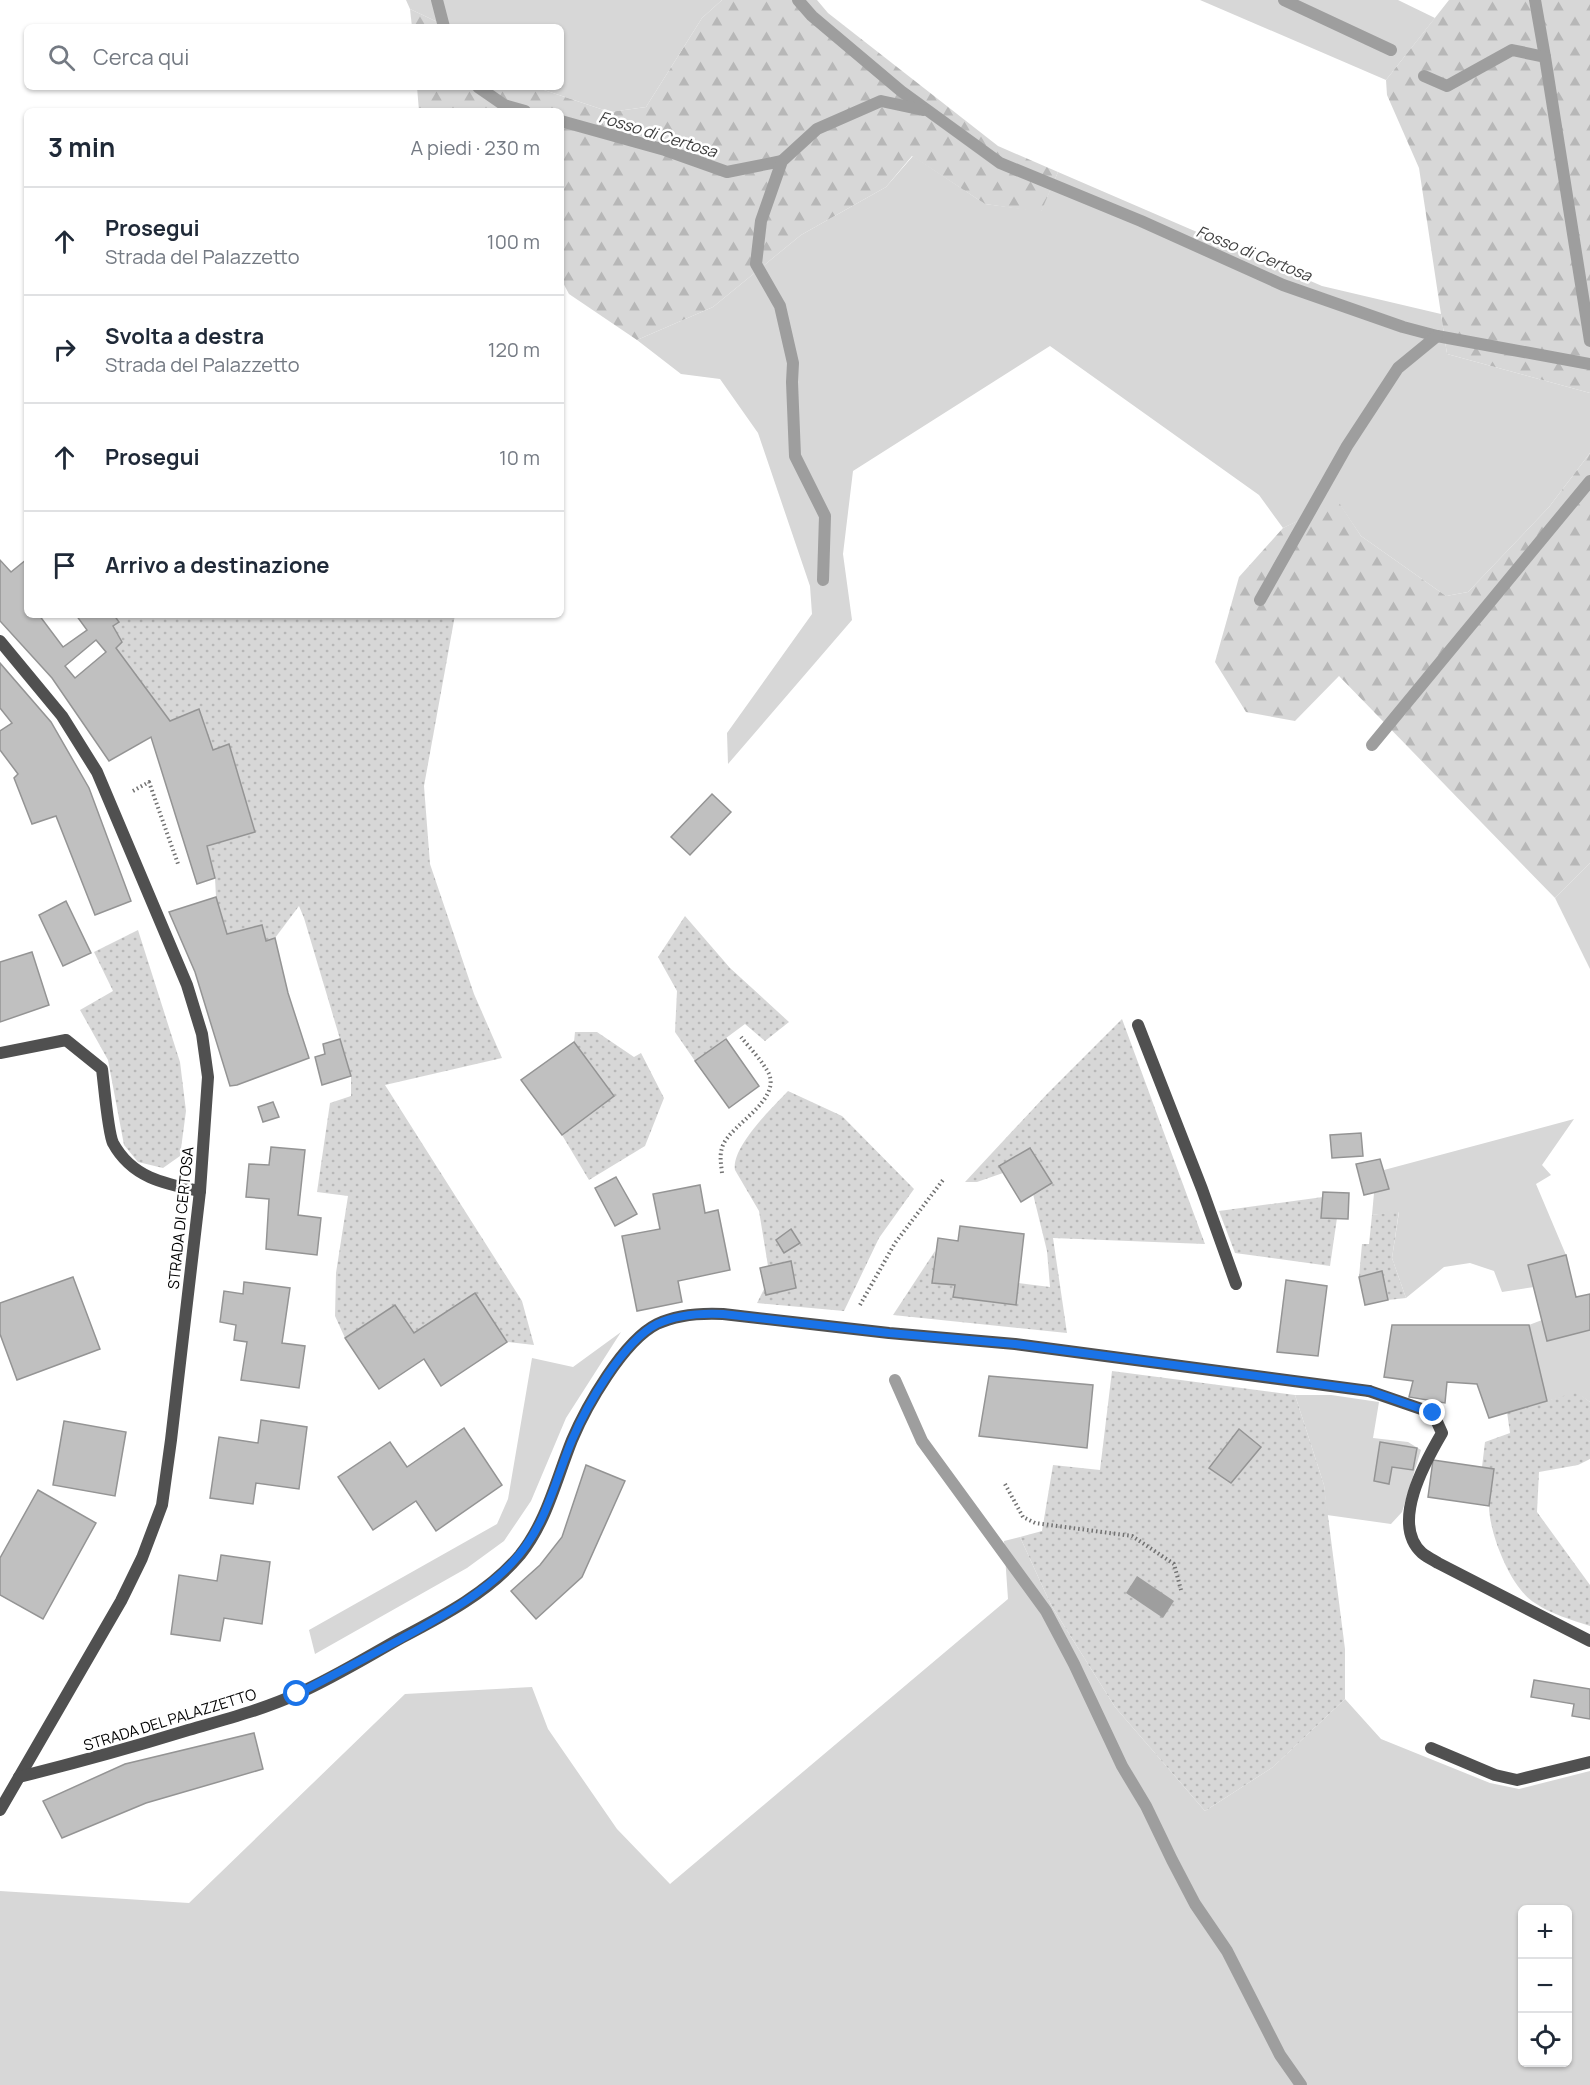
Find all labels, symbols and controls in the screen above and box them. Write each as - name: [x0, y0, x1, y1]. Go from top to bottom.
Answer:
- search box: [24, 24, 564, 90]
- icon: search: [45, 41, 78, 74]
- text: Cerca qui: [93, 42, 189, 72]
- water label: Fosso di Certosa: [596, 106, 721, 163]
- text: 3 min: [48, 129, 115, 165]
- text: A piedi · 230 m: [410, 134, 540, 161]
- text: Prosegui: [105, 213, 200, 243]
- water label: Fosso di Certosa: [1193, 220, 1316, 287]
- icon: ahead: [48, 225, 81, 258]
- text: 100 m: [487, 228, 540, 255]
- text: Strada del Palazzetto: [105, 243, 300, 270]
- text: Svolta a destra: [105, 321, 264, 351]
- icon: right: [48, 333, 81, 366]
- text: 120 m: [488, 336, 540, 363]
- text: Strada del Palazzetto: [105, 351, 300, 378]
- icon: ahead: [48, 441, 81, 474]
- text: Prosegui: [105, 442, 200, 472]
- text: 10 m: [499, 444, 540, 471]
- icon: arrive: [48, 549, 81, 582]
- text: Arrivo a destinazione: [105, 550, 329, 580]
- street label: STRADA DI CERTOSA: [163, 1145, 198, 1290]
- route end: [1419, 1399, 1445, 1425]
- route start: [283, 1680, 309, 1706]
- street label: STRADA DEL PALAZZETTO: [81, 1683, 259, 1756]
- map controls: [1518, 1905, 1572, 2067]
- button: +: [1518, 1905, 1572, 1959]
- button: −: [1518, 1959, 1572, 2013]
- button: locate: [1518, 2013, 1572, 2067]

